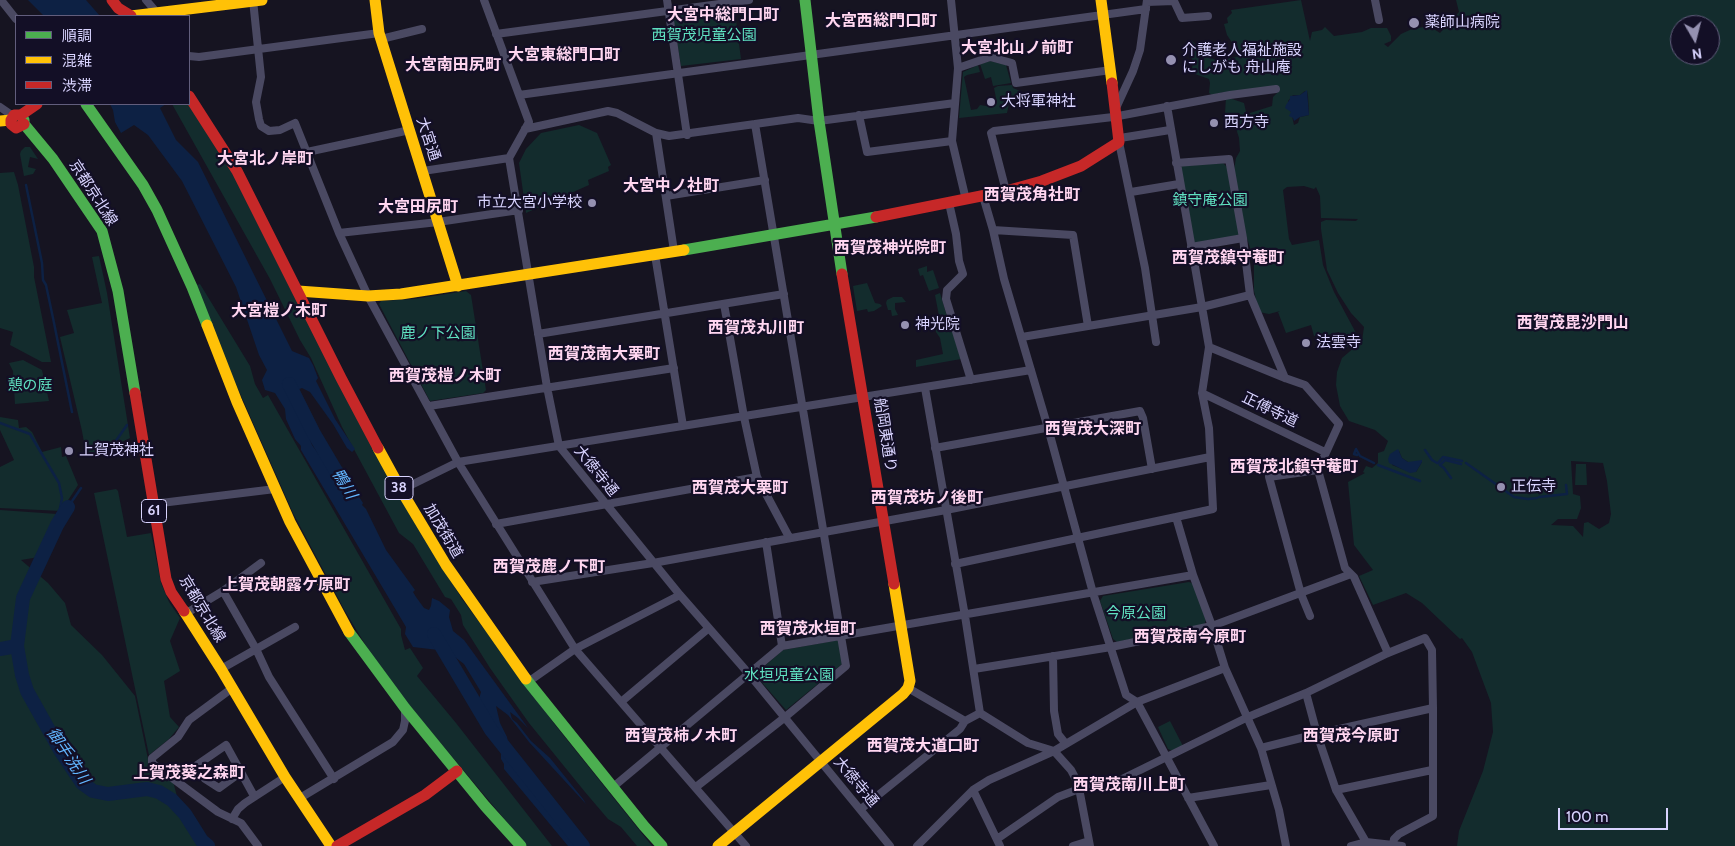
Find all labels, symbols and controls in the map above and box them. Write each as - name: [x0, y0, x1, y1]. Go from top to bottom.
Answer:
- district label: 大宮中総門口町: [667, 5, 779, 25]
- district label: 大宮西総門口町: [825, 11, 937, 31]
- place label: 薬師山病院: [1425, 14, 1500, 32]
- legend: [15, 15, 190, 105]
- north arrow: [1670, 15, 1720, 65]
- marker: 薬師山病院: [1407, 16, 1421, 30]
- text: 順調: [62, 27, 92, 45]
- park label: 西賀茂児童公園: [652, 27, 756, 45]
- district label: 大宮北山ノ前町: [961, 38, 1073, 58]
- place label: 介護老人福祉施設 にしがも 舟山庵: [1182, 42, 1302, 77]
- text: N: [1691, 44, 1703, 63]
- district label: 大宮東総門口町: [508, 45, 620, 65]
- text: 混雑: [62, 52, 92, 70]
- marker: 介護老人福祉施設 にしがも 舟山庵: [1164, 53, 1178, 67]
- district label: 大宮南田尻町: [405, 55, 501, 75]
- text: 渋滞: [62, 77, 92, 95]
- place label: 大将軍神社: [1001, 93, 1076, 111]
- marker: 大将軍神社: [985, 96, 997, 108]
- place label: 西方寺: [1224, 114, 1269, 132]
- street label: 大宮通: [412, 115, 444, 163]
- marker: 西方寺: [1208, 117, 1220, 129]
- district label: 大宮北ノ岸町: [217, 149, 313, 169]
- street label: 京都京北線: [65, 157, 121, 229]
- district label: 大宮中ノ社町: [623, 176, 719, 196]
- district label: 西賀茂角社町: [984, 185, 1080, 205]
- park label: 鎮守庵公園: [1173, 192, 1247, 210]
- place label: 市立大宮小学校: [477, 194, 582, 212]
- district label: 大宮田尻町: [378, 197, 458, 217]
- marker: 市立大宮小学校: [586, 197, 598, 209]
- district label: 西賀茂神光院町: [834, 238, 946, 258]
- district label: 西賀茂鎮守菴町: [1172, 248, 1284, 268]
- district label: 大宮榿ノ木町: [231, 301, 327, 321]
- district label: 西賀茂毘沙門山: [1517, 313, 1629, 333]
- place label: 神光院: [915, 316, 960, 334]
- district label: 西賀茂丸川町: [708, 318, 804, 338]
- marker: 神光院: [899, 319, 911, 331]
- park label: 鹿ノ下公園: [401, 325, 475, 343]
- place label: 法雲寺: [1316, 334, 1361, 352]
- marker: 法雲寺: [1300, 337, 1312, 349]
- district label: 西賀茂南大栗町: [548, 344, 660, 364]
- district label: 西賀茂榿ノ木町: [389, 366, 501, 386]
- park label: 憩の庭: [8, 377, 52, 395]
- street label: 正傅寺道: [1239, 389, 1301, 431]
- street label: 船岡東通り: [870, 397, 900, 473]
- district label: 西賀茂大深町: [1045, 419, 1141, 439]
- place label: 上賀茂神社: [79, 442, 154, 460]
- street label: 大徳寺通: [570, 442, 622, 500]
- marker: 上賀茂神社: [63, 445, 75, 457]
- district label: 西賀茂北鎮守菴町: [1230, 457, 1358, 477]
- water label: 鴨川: [328, 465, 360, 503]
- road number: 38: [385, 476, 413, 499]
- district label: 西賀茂大栗町: [692, 478, 788, 498]
- place label: 正伝寺: [1511, 478, 1556, 496]
- marker: 正伝寺: [1495, 481, 1507, 493]
- district label: 西賀茂坊ノ後町: [871, 488, 983, 508]
- road number: 61: [142, 500, 166, 522]
- street label: 加茂街道: [420, 501, 466, 561]
- district label: 西賀茂鹿ノ下町: [493, 557, 605, 577]
- street label: 京都京北線: [175, 572, 229, 646]
- district label: 上賀茂朝露ケ原町: [222, 575, 350, 595]
- park label: 今原公園: [1106, 605, 1166, 623]
- district label: 西賀茂水垣町: [760, 619, 856, 639]
- district label: 西賀茂南今原町: [1134, 627, 1246, 647]
- park label: 水垣児童公園: [744, 667, 834, 685]
- water label: 御手洗川: [42, 724, 94, 788]
- district label: 西賀茂柿ノ木町: [625, 726, 737, 746]
- district label: 西賀茂今原町: [1303, 726, 1399, 746]
- district label: 西賀茂大道口町: [867, 736, 979, 756]
- street label: 大徳寺通: [830, 753, 882, 811]
- district label: 上賀茂葵之森町: [133, 763, 245, 783]
- district label: 西賀茂南川上町: [1073, 775, 1185, 795]
- scale bar: [1560, 798, 1670, 830]
- text: 100 m: [1566, 808, 1608, 826]

